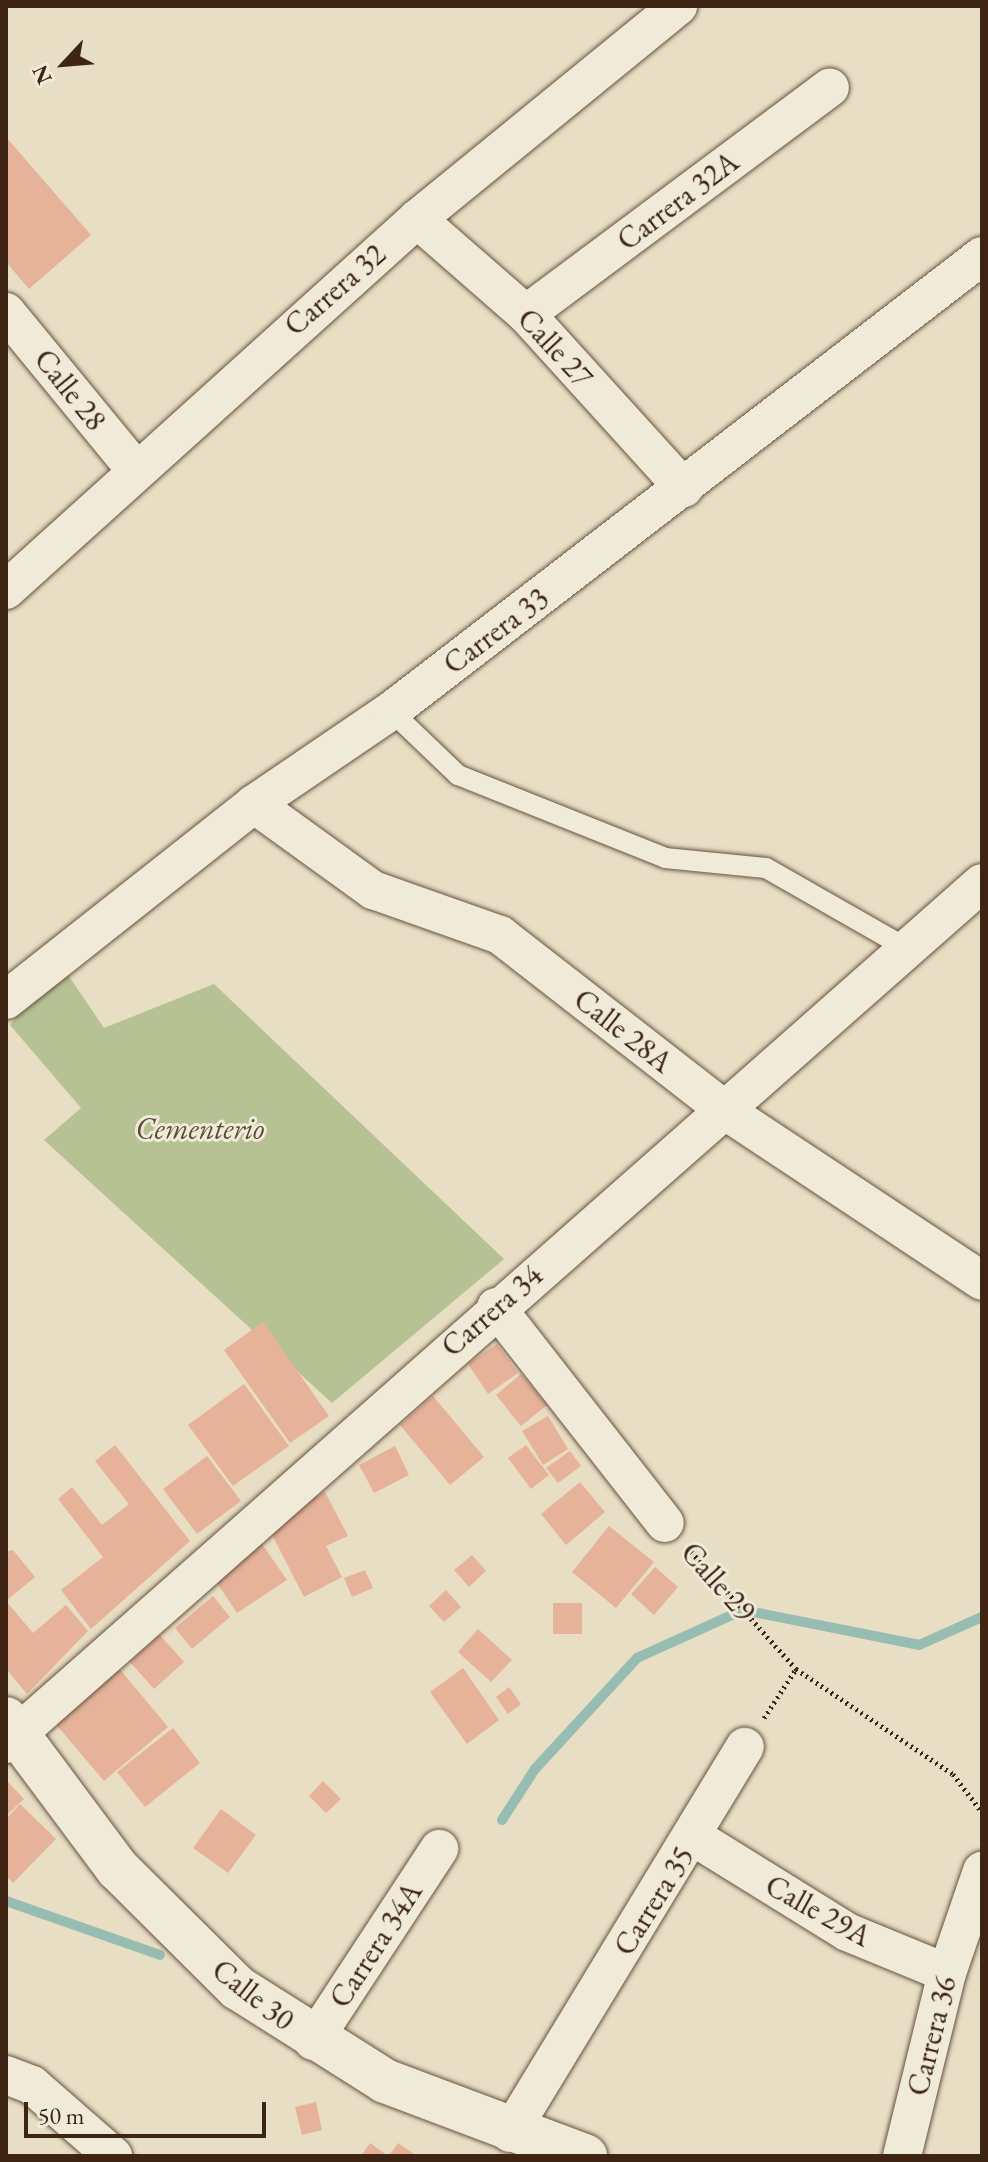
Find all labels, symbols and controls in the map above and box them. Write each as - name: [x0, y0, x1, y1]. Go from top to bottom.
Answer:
- north arrow: [24, 24, 104, 104]
- text: N: [25, 60, 59, 89]
- street label: Carrera 32A: [610, 144, 746, 258]
- street label: Carrera 32: [277, 236, 393, 344]
- street label: Calle 27: [510, 301, 600, 395]
- street label: Calle 28: [26, 342, 114, 438]
- street label: Carrera 33: [437, 580, 555, 682]
- street label: Calle 28A: [567, 981, 679, 1081]
- park label: Cementerio: [136, 1111, 264, 1147]
- street label: Carrera 34: [434, 1257, 550, 1365]
- street label: Calle 29: [673, 1535, 763, 1629]
- street label: Carrera 35: [606, 1840, 702, 1962]
- street label: Calle 29A: [759, 1867, 877, 1955]
- street label: Carrera 34A: [322, 1875, 430, 2015]
- street label: Calle 30: [205, 1952, 301, 2038]
- street label: Carrera 36: [900, 1973, 964, 2099]
- scale bar: [28, 2086, 270, 2136]
- text: 50 m: [38, 2100, 85, 2131]

